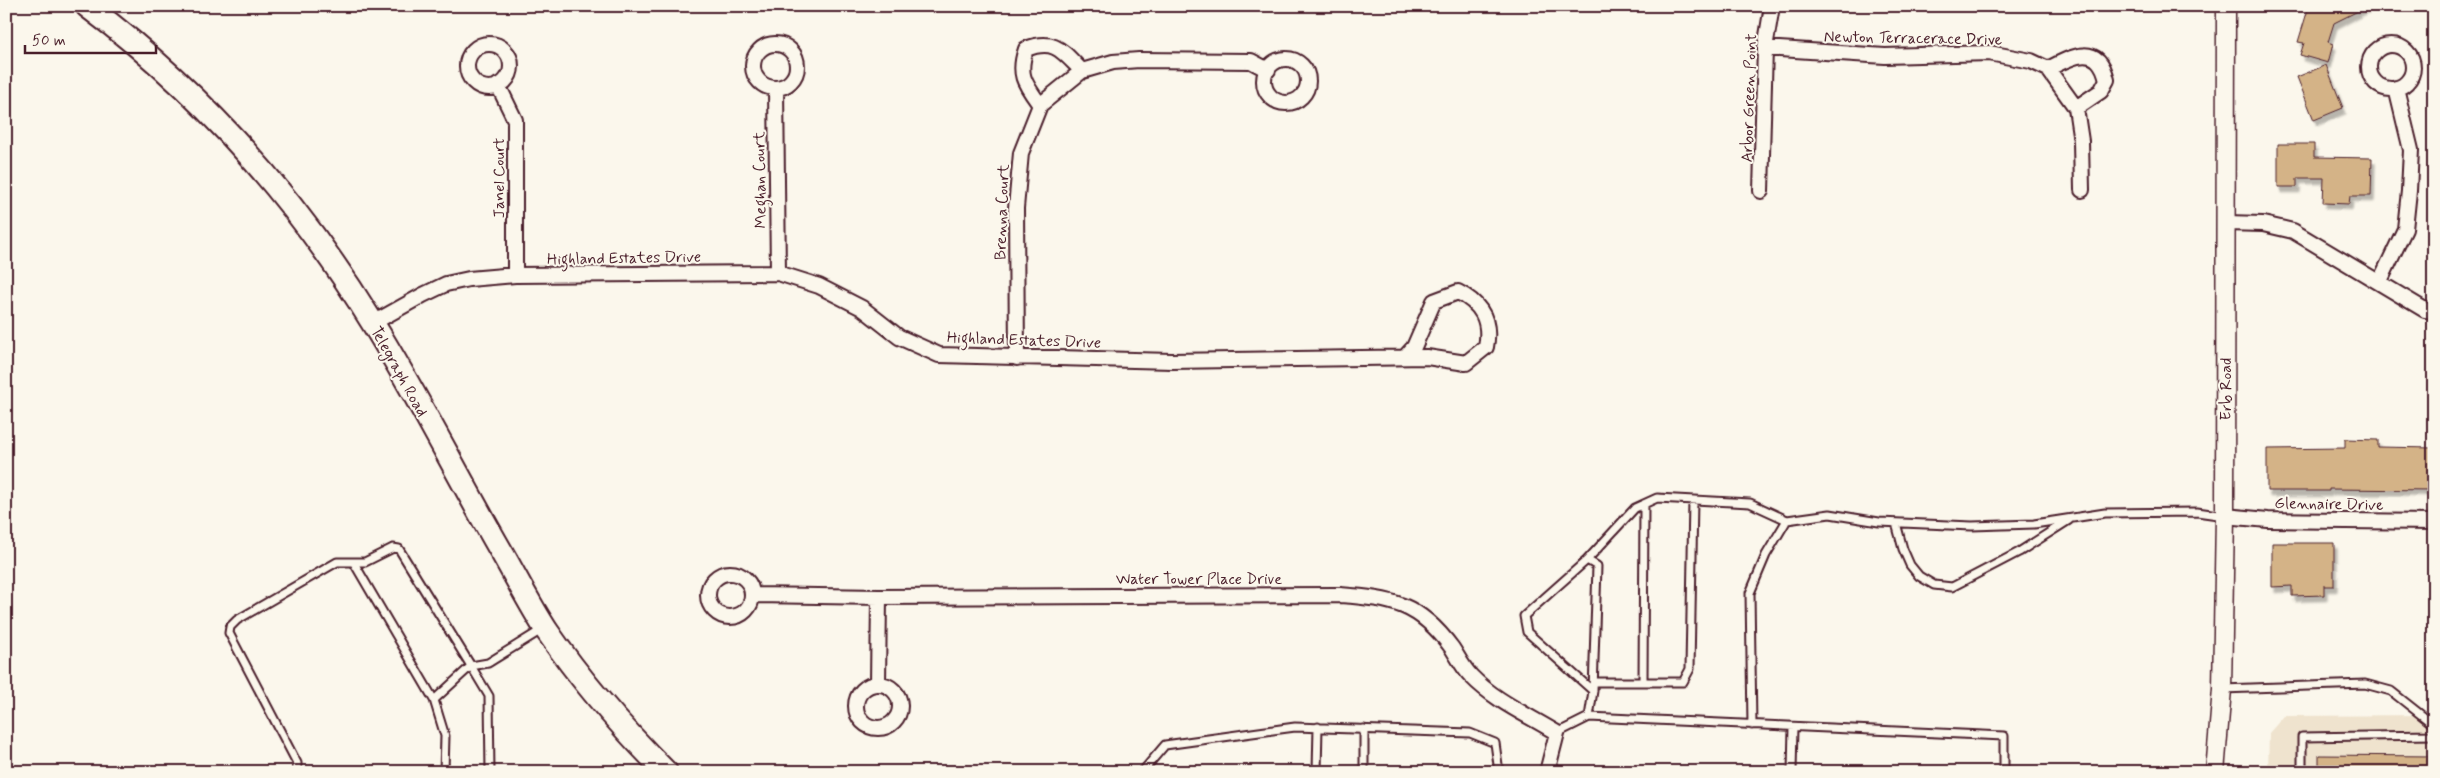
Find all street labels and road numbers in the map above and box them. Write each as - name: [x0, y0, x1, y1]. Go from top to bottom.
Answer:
- street label: Newton Terracerace Drive: [1824, 26, 2003, 51]
- street label: Arbor Green Point: [1737, 33, 1762, 163]
- street label: Meghan Court: [749, 131, 773, 229]
- street label: Janel Court: [489, 137, 510, 218]
- street label: Brenna Court: [990, 163, 1015, 260]
- street label: Highland Estates Drive: [547, 247, 701, 271]
- street label: Telegraph Road: [364, 323, 432, 421]
- street label: Highland Estates Drive: [946, 327, 1101, 355]
- street label: Erb Road: [2216, 358, 2237, 420]
- street label: Glennaire Drive: [2274, 493, 2384, 516]
- street label: Water Tower Place Drive: [1116, 569, 1282, 590]

